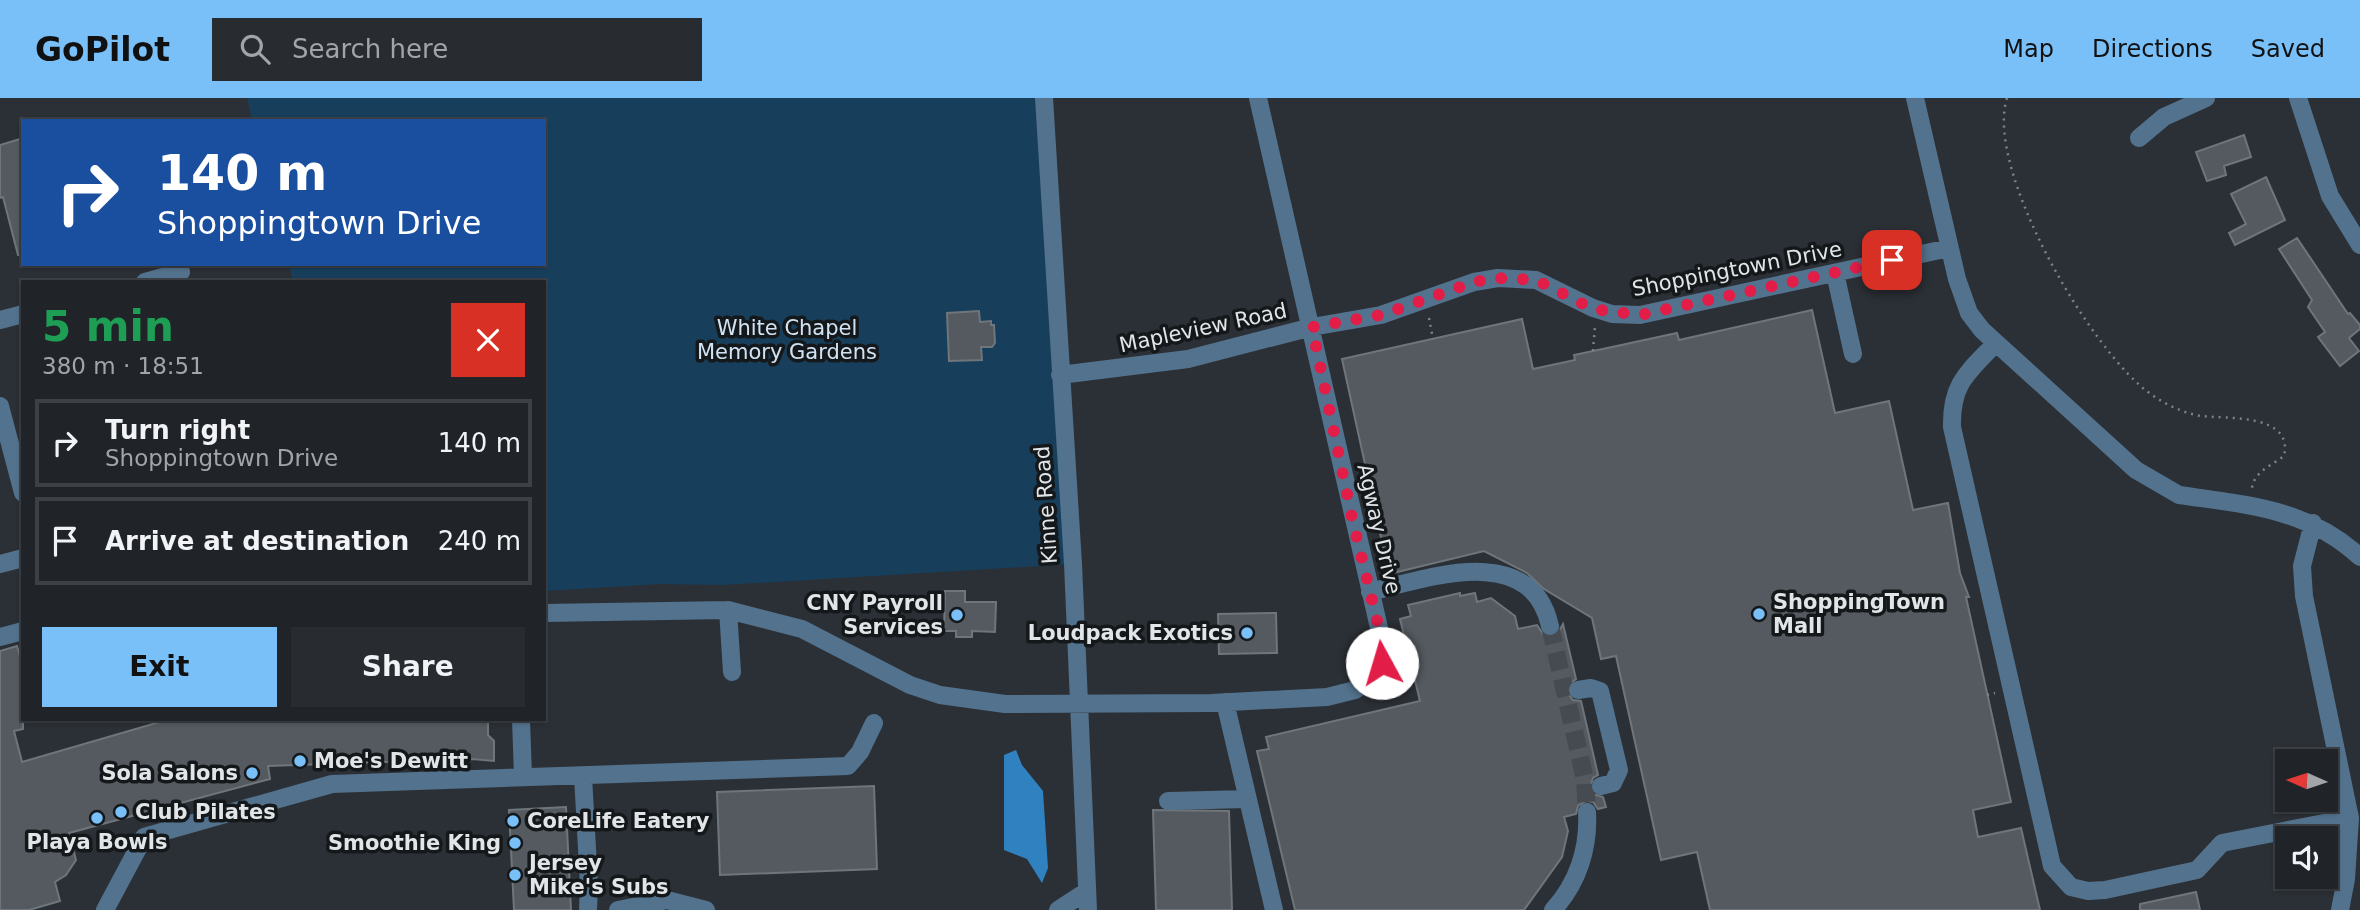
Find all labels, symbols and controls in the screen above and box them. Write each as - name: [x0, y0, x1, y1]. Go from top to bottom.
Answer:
- search box: [212, 18, 702, 81]
- text: GoPilot: [35, 30, 170, 69]
- icon: search: [236, 30, 274, 68]
- text: Search here: [292, 34, 448, 64]
- text: Map: [2003, 35, 2054, 63]
- text: Directions: [2092, 35, 2213, 63]
- text: Saved: [2251, 35, 2325, 63]
- text: 140 m: [157, 145, 327, 202]
- icon: right: [42, 147, 133, 238]
- text: Shoppingtown Drive: [157, 204, 481, 242]
- pin: [1862, 230, 1922, 290]
- street label: Shoppingtown Drive: [1630, 237, 1844, 301]
- icon: arrive: [1873, 241, 1911, 279]
- street label: Mapleview Road: [1117, 299, 1289, 357]
- text: 5 min: [42, 302, 174, 351]
- button: close: [451, 303, 525, 377]
- park label: White Chapel Memory Gardens: [697, 316, 877, 364]
- text: 380 m · 18:51: [42, 353, 204, 379]
- text: Turn right: [105, 415, 250, 445]
- icon: right: [46, 424, 84, 462]
- text: 140 m: [438, 428, 521, 458]
- text: Shoppingtown Drive: [105, 445, 338, 471]
- street label: Kinne Road: [1030, 445, 1062, 565]
- street label: Agway Drive: [1352, 462, 1406, 596]
- icon: arrive: [46, 522, 84, 560]
- text: Arrive at destination: [105, 526, 409, 556]
- text: 240 m: [438, 526, 521, 556]
- place label: ShoppingTown Mall: [1773, 590, 1945, 638]
- place label: CNY Payroll Services: [806, 591, 943, 639]
- marker: ShoppingTown Mall: [1751, 606, 1767, 622]
- marker: CNY Payroll Services: [949, 607, 965, 623]
- place label: Loudpack Exotics: [1028, 621, 1233, 645]
- marker: Loudpack Exotics: [1239, 625, 1255, 641]
- position arrow: [1345, 626, 1419, 700]
- button: Exit: [42, 627, 277, 707]
- button: Share: [291, 627, 525, 707]
- place label: Moe's Dewitt: [314, 749, 468, 773]
- north arrow: [2275, 749, 2338, 812]
- map controls: [2275, 749, 2338, 889]
- marker: Moe's Dewitt: [292, 753, 308, 769]
- place label: Sola Salons: [101, 761, 238, 785]
- marker: Sola Salons: [244, 765, 260, 781]
- place label: Club Pilates: [135, 800, 276, 824]
- marker: Club Pilates: [113, 804, 129, 820]
- place label: CoreLife Eatery: [527, 809, 710, 833]
- marker: Playa Bowls: [89, 810, 105, 826]
- marker: CoreLife Eatery: [505, 813, 521, 829]
- button: sound: [2275, 826, 2338, 889]
- place label: Playa Bowls: [27, 830, 167, 854]
- place label: Smoothie King: [328, 831, 501, 855]
- marker: Smoothie King: [507, 835, 523, 851]
- place label: Jersey Mike's Subs: [527, 851, 669, 899]
- marker: Jersey Mike's Subs: [507, 867, 523, 883]

